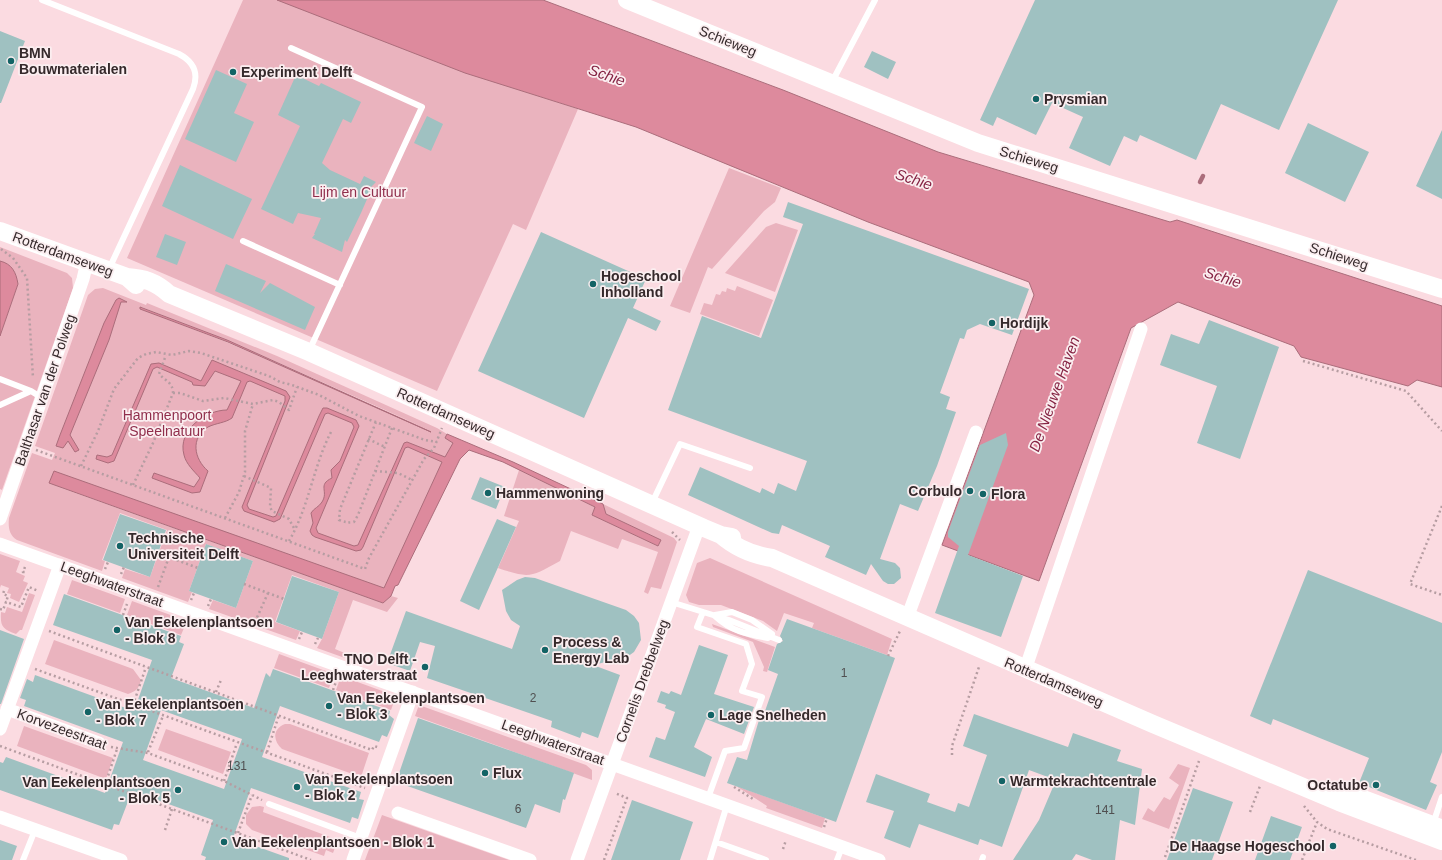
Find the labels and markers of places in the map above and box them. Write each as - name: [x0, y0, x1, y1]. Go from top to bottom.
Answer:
- place label: BMN Bouwmaterialen: [19, 45, 127, 77]
- marker: BMN Bouwmaterialen: [6, 56, 16, 66]
- place label: Experiment Delft: [241, 64, 353, 80]
- marker: Experiment Delft: [228, 67, 238, 77]
- place label: Prysmian: [1044, 91, 1107, 107]
- marker: Prysmian: [1031, 94, 1041, 104]
- place label: Hogeschool Inholland: [601, 268, 681, 300]
- marker: Hogeschool Inholland: [588, 279, 598, 289]
- place label: Hordijk: [1000, 315, 1048, 331]
- marker: Hordijk: [987, 318, 997, 328]
- place label: Corbulo: [908, 483, 962, 499]
- place label: Hammenwoning: [496, 485, 604, 501]
- marker: Corbulo: [965, 486, 975, 496]
- place label: Flora: [991, 486, 1025, 502]
- marker: Hammenwoning: [483, 488, 493, 498]
- marker: Flora: [978, 489, 988, 499]
- place label: Technische Universiteit Delft: [128, 530, 240, 562]
- marker: Technische Universiteit Delft: [115, 541, 125, 551]
- place label: Van Eekelenplantsoen - Blok 8: [125, 614, 273, 646]
- marker: Van Eekelenplantsoen - Blok 8: [112, 625, 122, 635]
- place label: Process & Energy Lab: [553, 634, 629, 666]
- marker: Process & Energy Lab: [540, 645, 550, 655]
- place label: TNO Delft - Leeghwaterstraat: [301, 651, 417, 683]
- marker: TNO Delft - Leeghwaterstraat: [420, 662, 430, 672]
- place label: Van Eekelenplantsoen - Blok 3: [337, 690, 485, 722]
- place label: Van Eekelenplantsoen - Blok 7: [96, 696, 244, 728]
- marker: Van Eekelenplantsoen - Blok 3: [324, 701, 334, 711]
- marker: Van Eekelenplantsoen - Blok 7: [83, 707, 93, 717]
- place label: Lage Snelheden: [719, 707, 826, 723]
- marker: Lage Snelheden: [706, 710, 716, 720]
- place label: Flux: [493, 765, 522, 781]
- marker: Flux: [480, 768, 490, 778]
- place label: Van Eekelenplantsoen - Blok 2: [305, 771, 453, 803]
- place label: Warmtekrachtcentrale: [1010, 773, 1157, 789]
- place label: Van Eekelenplantsoen - Blok 5: [22, 774, 170, 806]
- marker: Warmtekrachtcentrale: [997, 776, 1007, 786]
- place label: Octatube: [1307, 777, 1368, 793]
- marker: Octatube: [1371, 780, 1381, 790]
- marker: Van Eekelenplantsoen - Blok 2: [292, 782, 302, 792]
- marker: Van Eekelenplantsoen - Blok 5: [173, 785, 183, 795]
- place label: Van Eekelenplantsoen - Blok 1: [232, 834, 435, 850]
- marker: Van Eekelenplantsoen - Blok 1: [219, 837, 229, 847]
- place label: De Haagse Hogeschool: [1169, 838, 1325, 854]
- marker: De Haagse Hogeschool: [1328, 841, 1338, 851]

